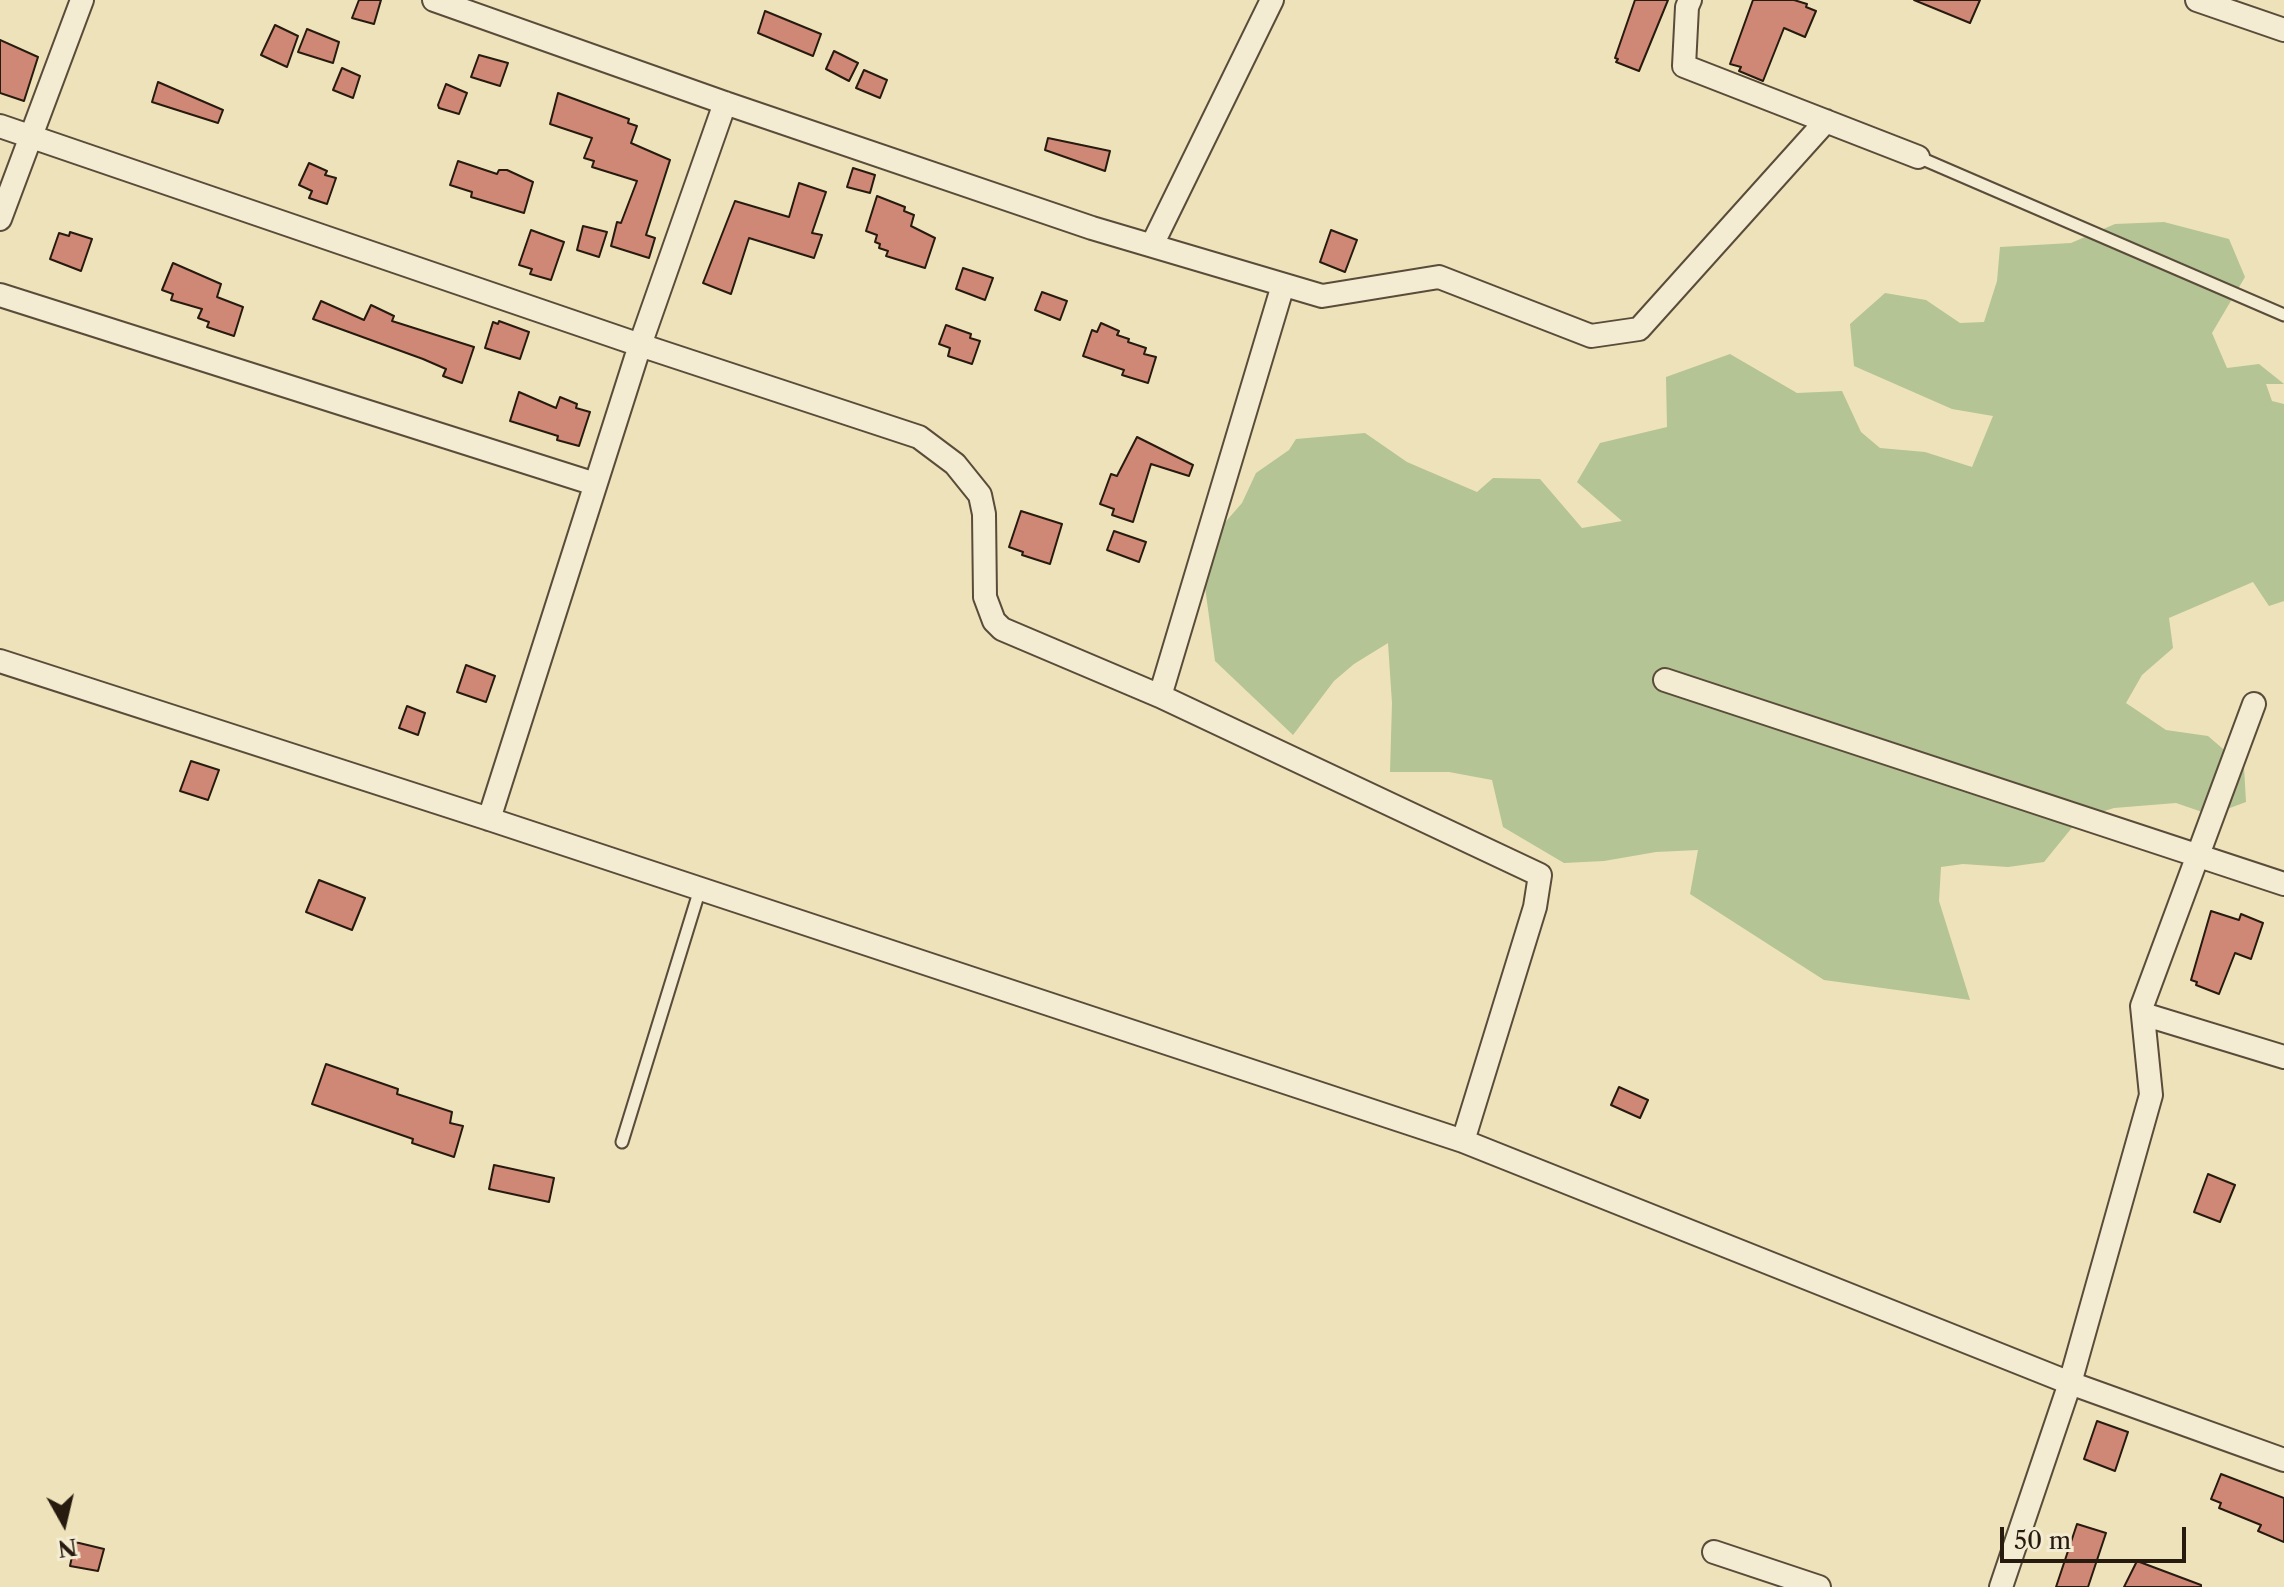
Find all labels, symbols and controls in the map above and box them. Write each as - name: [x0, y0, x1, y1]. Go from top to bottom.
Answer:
- north arrow: [24, 1483, 104, 1563]
- scale bar: [2004, 1511, 2190, 1561]
- text: 50 m: [2014, 1526, 2071, 1555]
- text: N: [56, 1533, 79, 1562]

